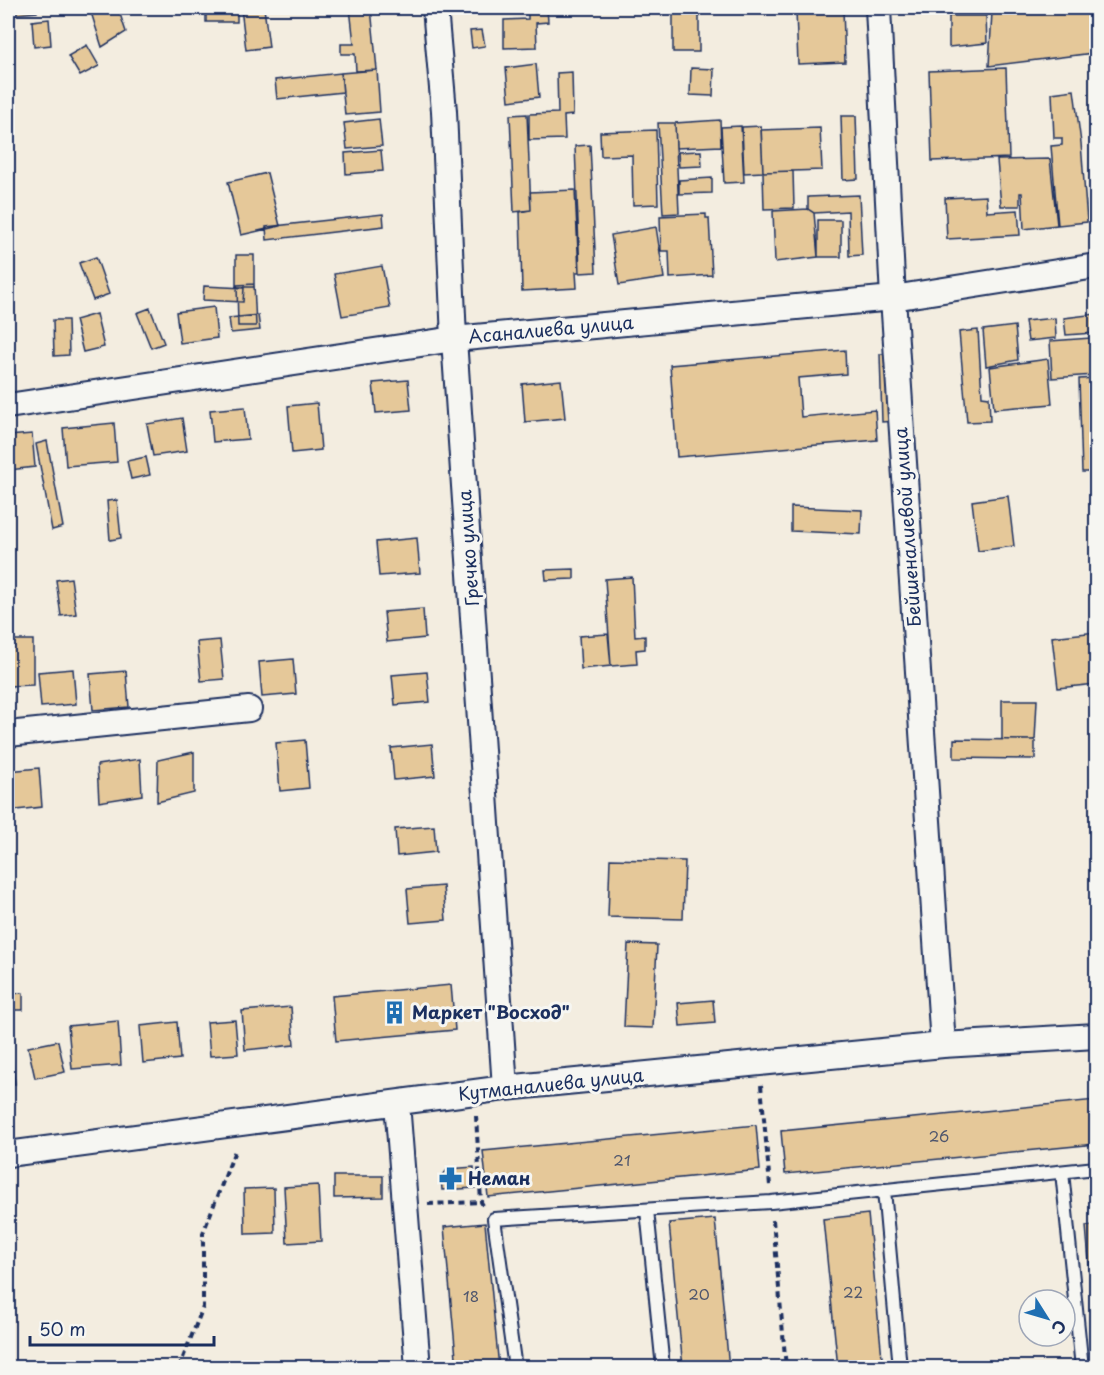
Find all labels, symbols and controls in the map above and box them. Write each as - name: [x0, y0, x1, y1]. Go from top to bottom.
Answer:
- street label: Асаналиева улица: [467, 308, 635, 349]
- street label: Бейшеналиевой улица: [886, 426, 927, 628]
- street label: Гречко улица: [450, 488, 485, 607]
- place label: Маркет "Восход": [412, 998, 570, 1025]
- building icon: Маркет "Восход": [381, 1000, 407, 1026]
- street label: Кутманалиева улица: [457, 1060, 645, 1107]
- house number: 26: [929, 1124, 949, 1147]
- house number: 21: [613, 1148, 631, 1171]
- place label: Неман: [468, 1164, 531, 1191]
- pharmacy icon: Неман: [437, 1166, 463, 1192]
- house number: 22: [843, 1280, 863, 1303]
- house number: 20: [688, 1282, 710, 1305]
- house number: 18: [463, 1284, 479, 1307]
- north arrow: [1017, 1288, 1077, 1348]
- scale bar: [30, 1309, 214, 1347]
- text: 50 m: [39, 1315, 86, 1342]
- text: С: [1047, 1316, 1073, 1340]

